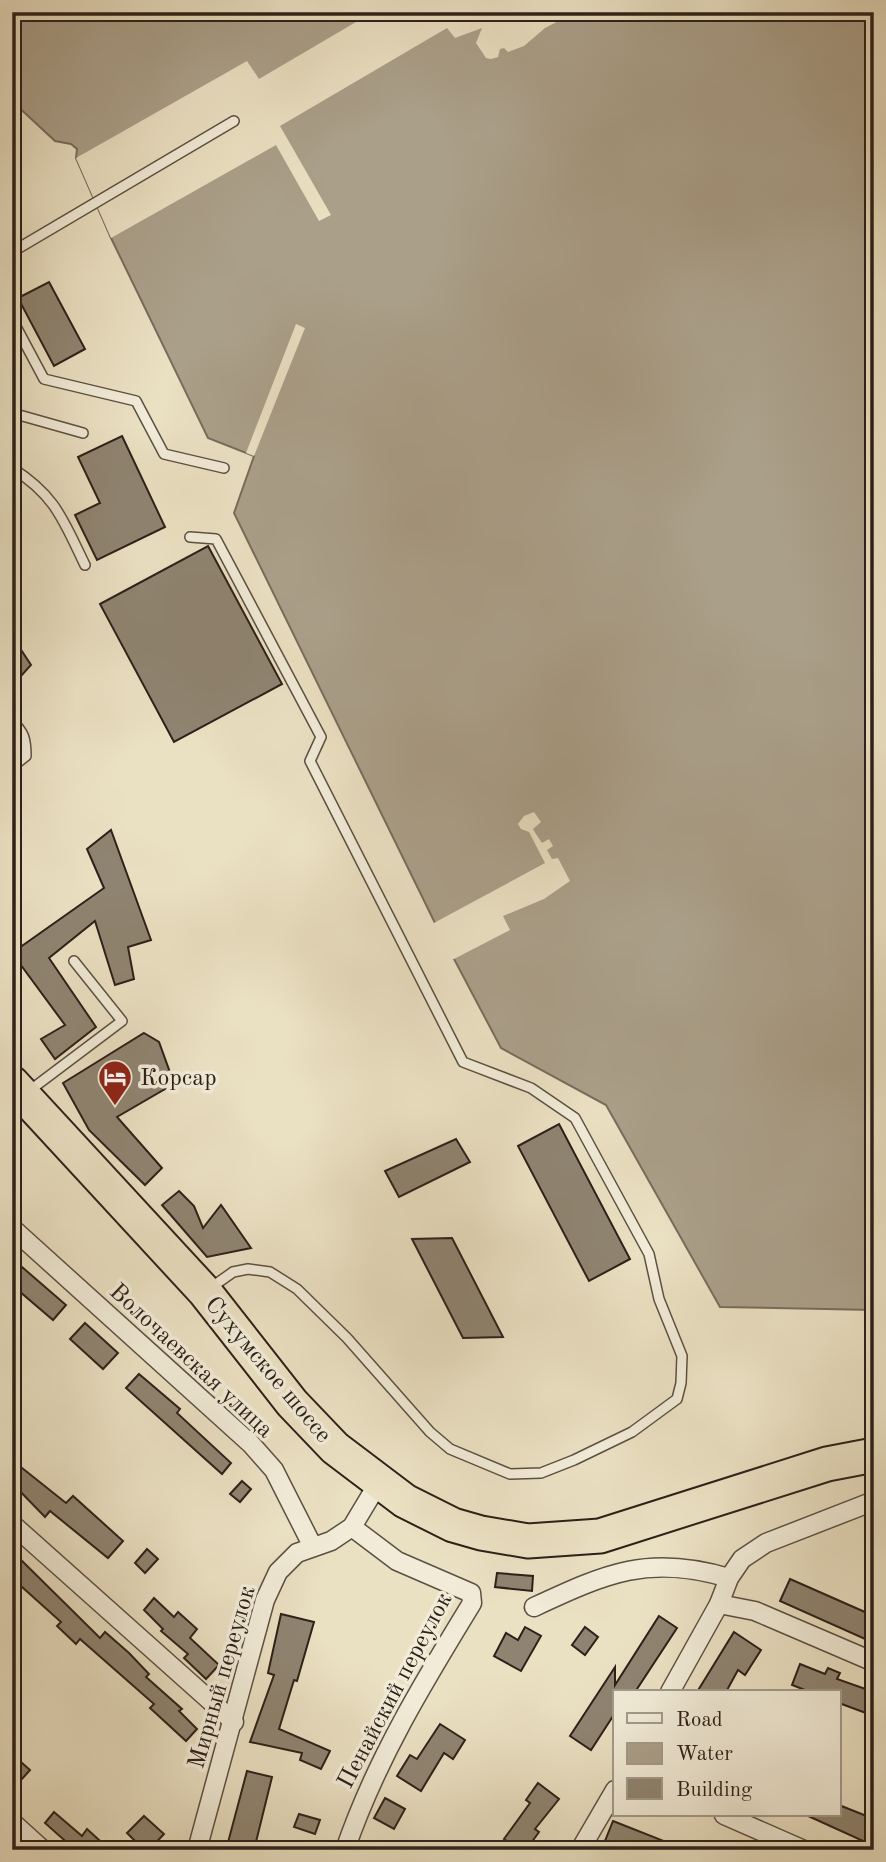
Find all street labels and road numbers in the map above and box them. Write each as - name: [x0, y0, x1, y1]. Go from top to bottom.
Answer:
- street label: Волочаевская улица: [104, 1280, 277, 1443]
- street label: Сухумское шоссе: [200, 1293, 335, 1448]
- street label: Мирный переулок: [185, 1583, 261, 1772]
- street label: Пенайский переулок: [334, 1589, 458, 1793]

